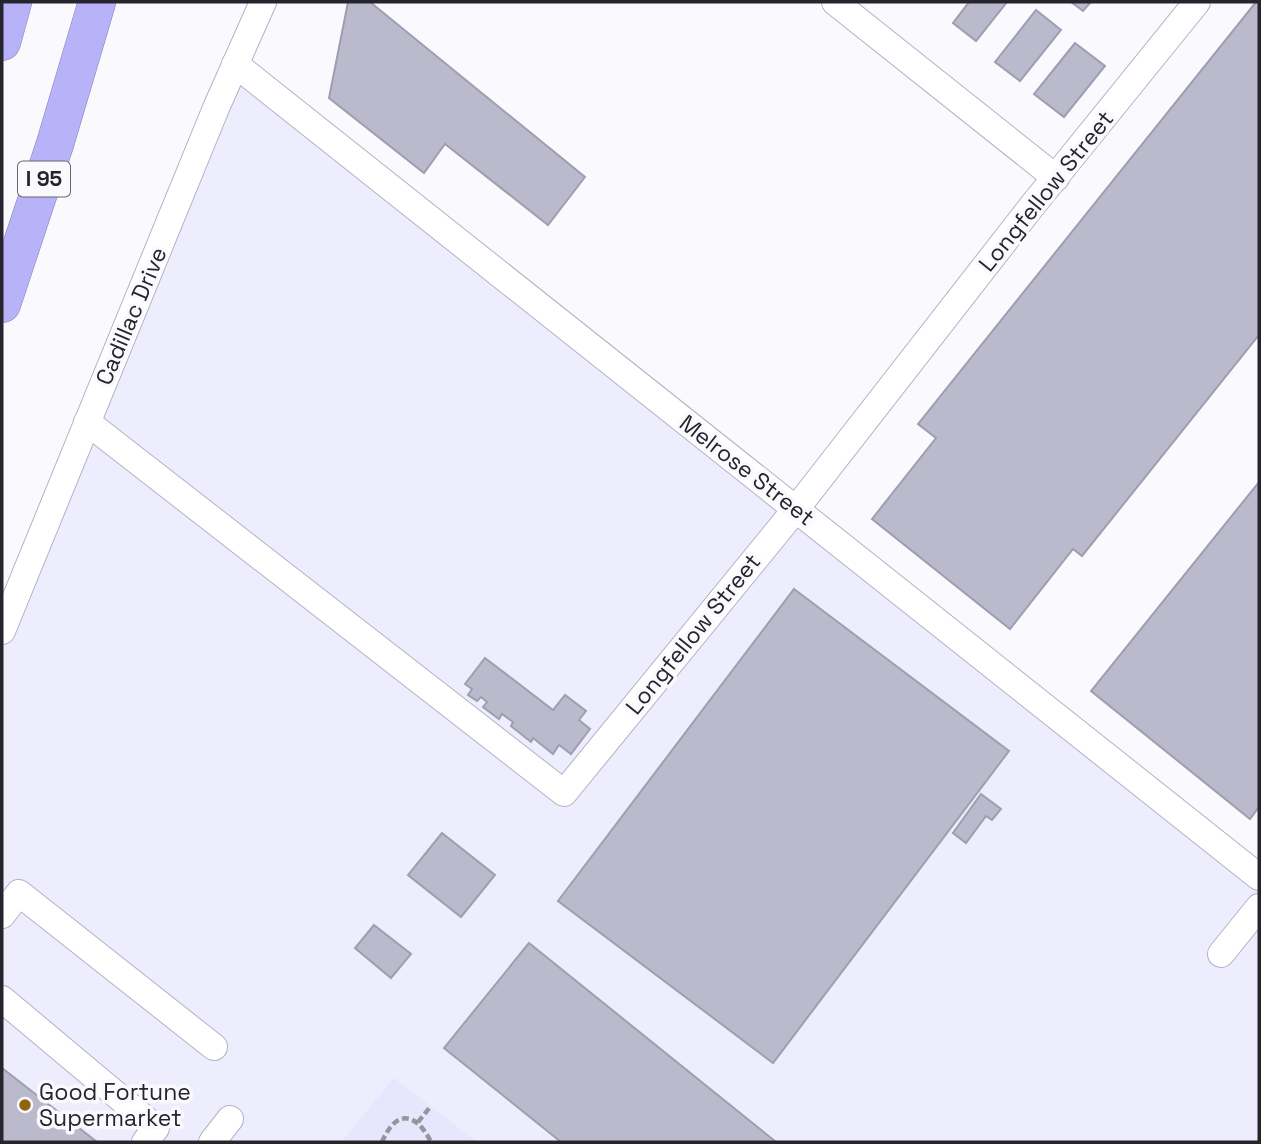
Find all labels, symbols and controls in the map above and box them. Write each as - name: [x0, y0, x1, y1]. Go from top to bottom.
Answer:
- street label: Longfellow Street: [972, 104, 1120, 278]
- road number: I 95: [18, 162, 70, 196]
- street label: Cadillac Drive: [88, 242, 174, 390]
- street label: Melrose Street: [673, 408, 821, 532]
- street label: Longfellow Street: [619, 547, 767, 721]
- place label: Good Fortune Supermarket: [39, 1077, 191, 1133]
- marker: Good Fortune Supermarket: [17, 1097, 33, 1113]

